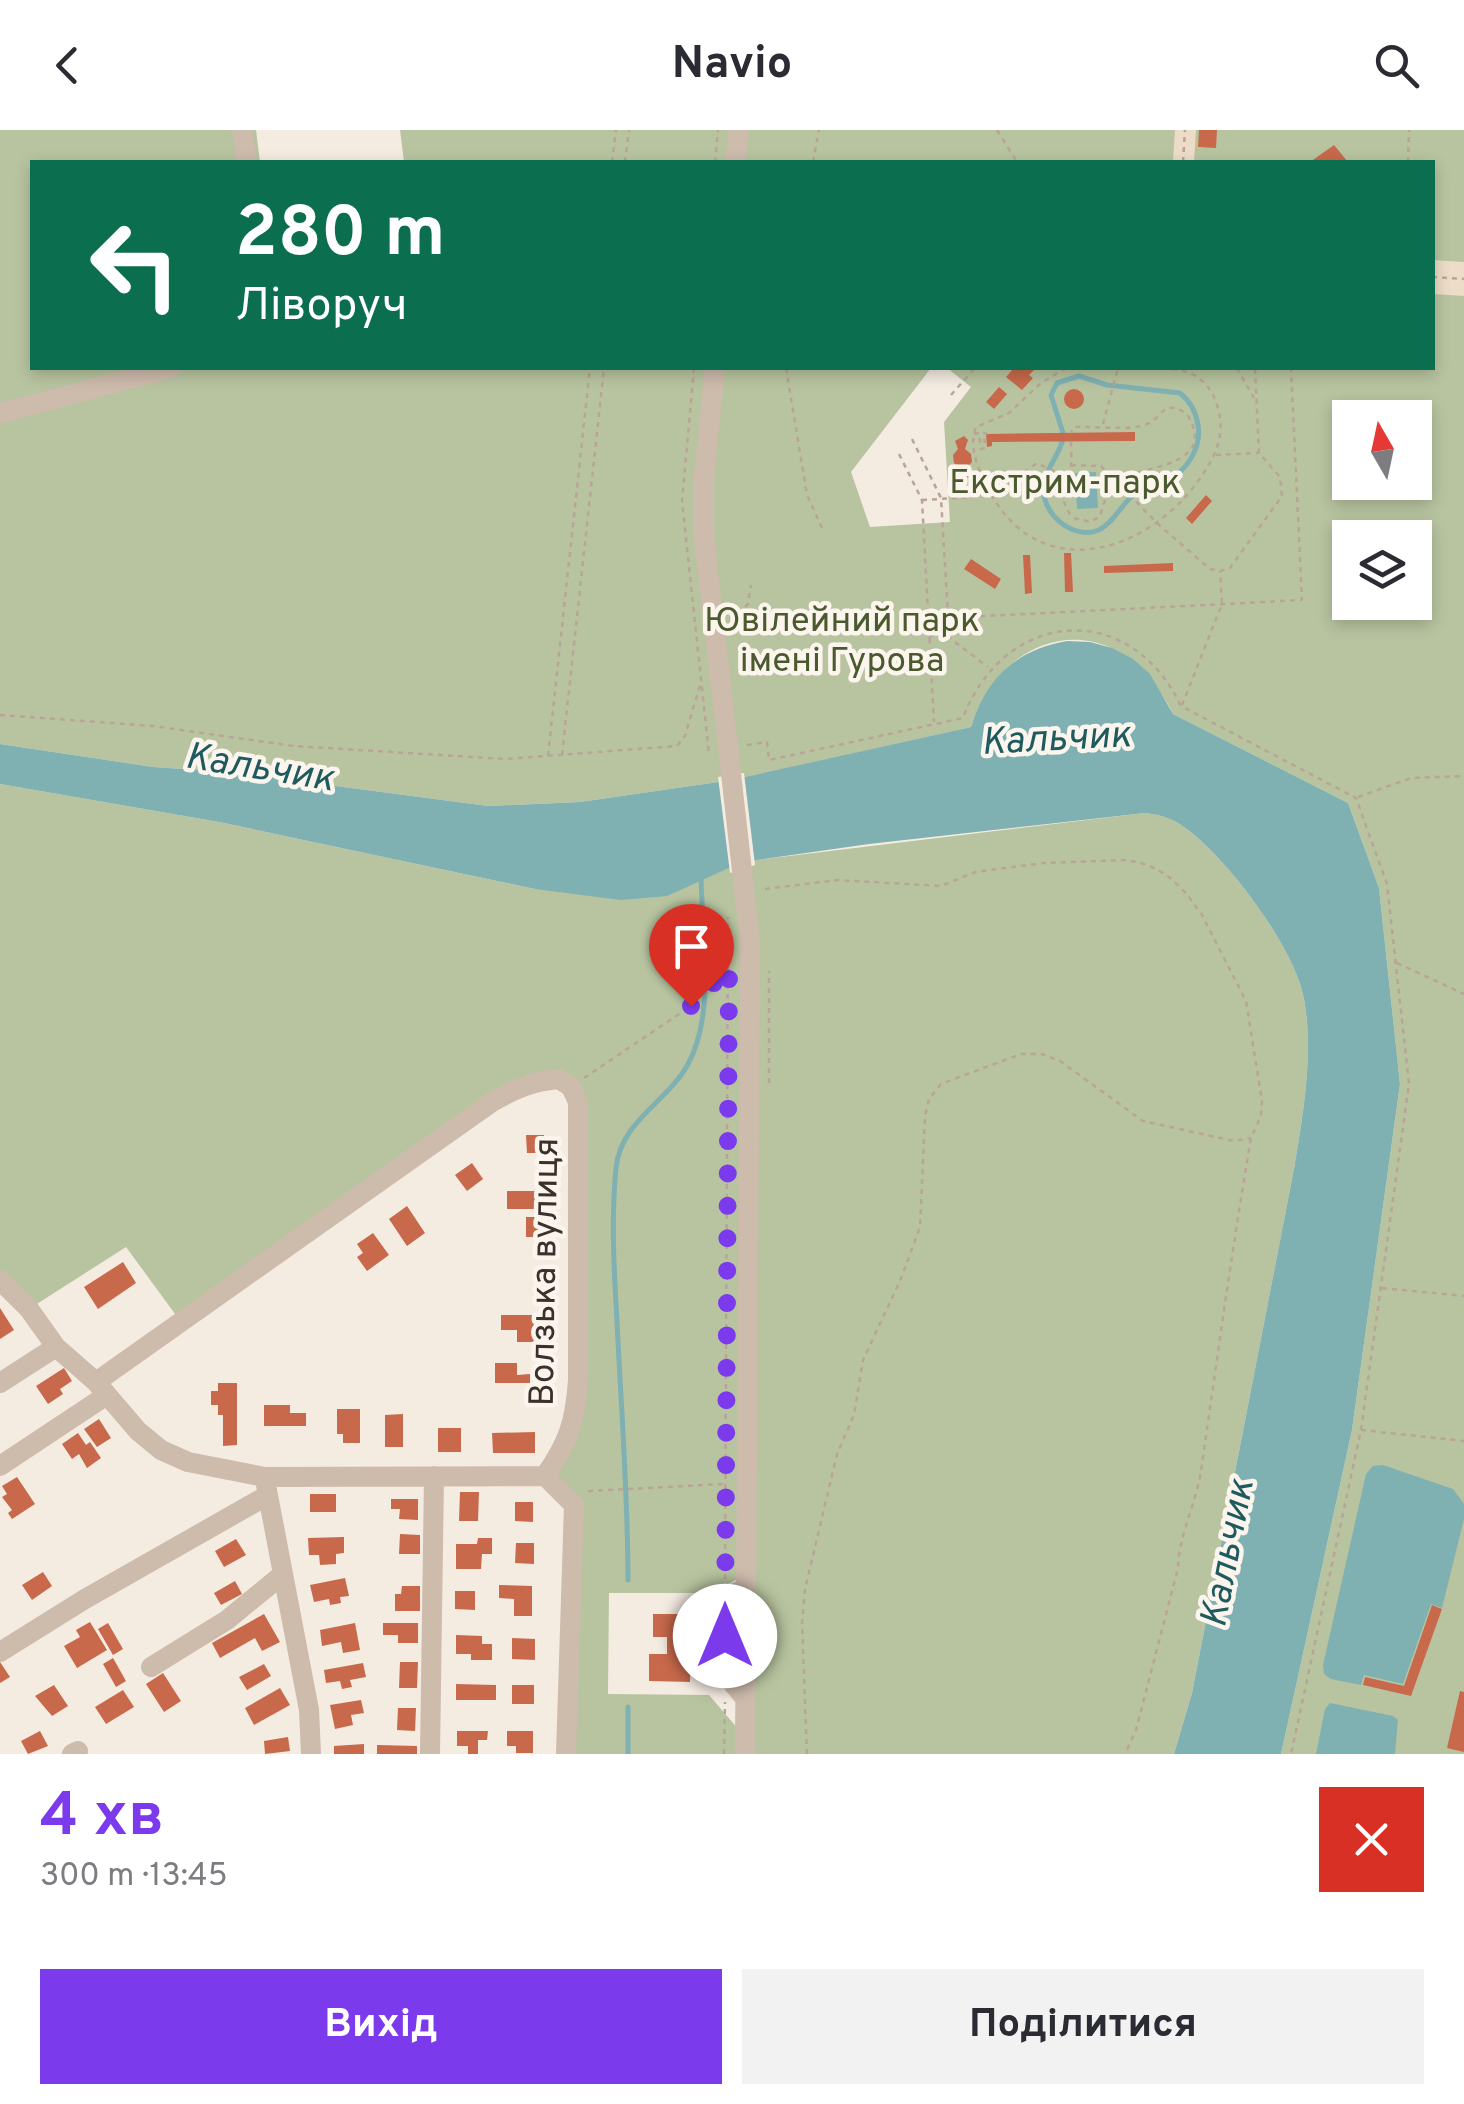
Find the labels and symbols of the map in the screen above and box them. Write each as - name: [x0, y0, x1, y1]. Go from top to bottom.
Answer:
- north arrow: [1332, 400, 1432, 500]
- park label: Екстрим-парк: [949, 462, 1181, 506]
- park label: Ювілейний парк імені Гурова: [704, 600, 980, 684]
- water label: Кальчик: [980, 712, 1134, 769]
- water label: Кальчик: [182, 734, 339, 806]
- pin: [649, 904, 734, 1007]
- street label: Волзька вулиця: [522, 1137, 570, 1407]
- water label: Кальчик: [1191, 1474, 1268, 1632]
- position arrow: [673, 1584, 777, 1688]

